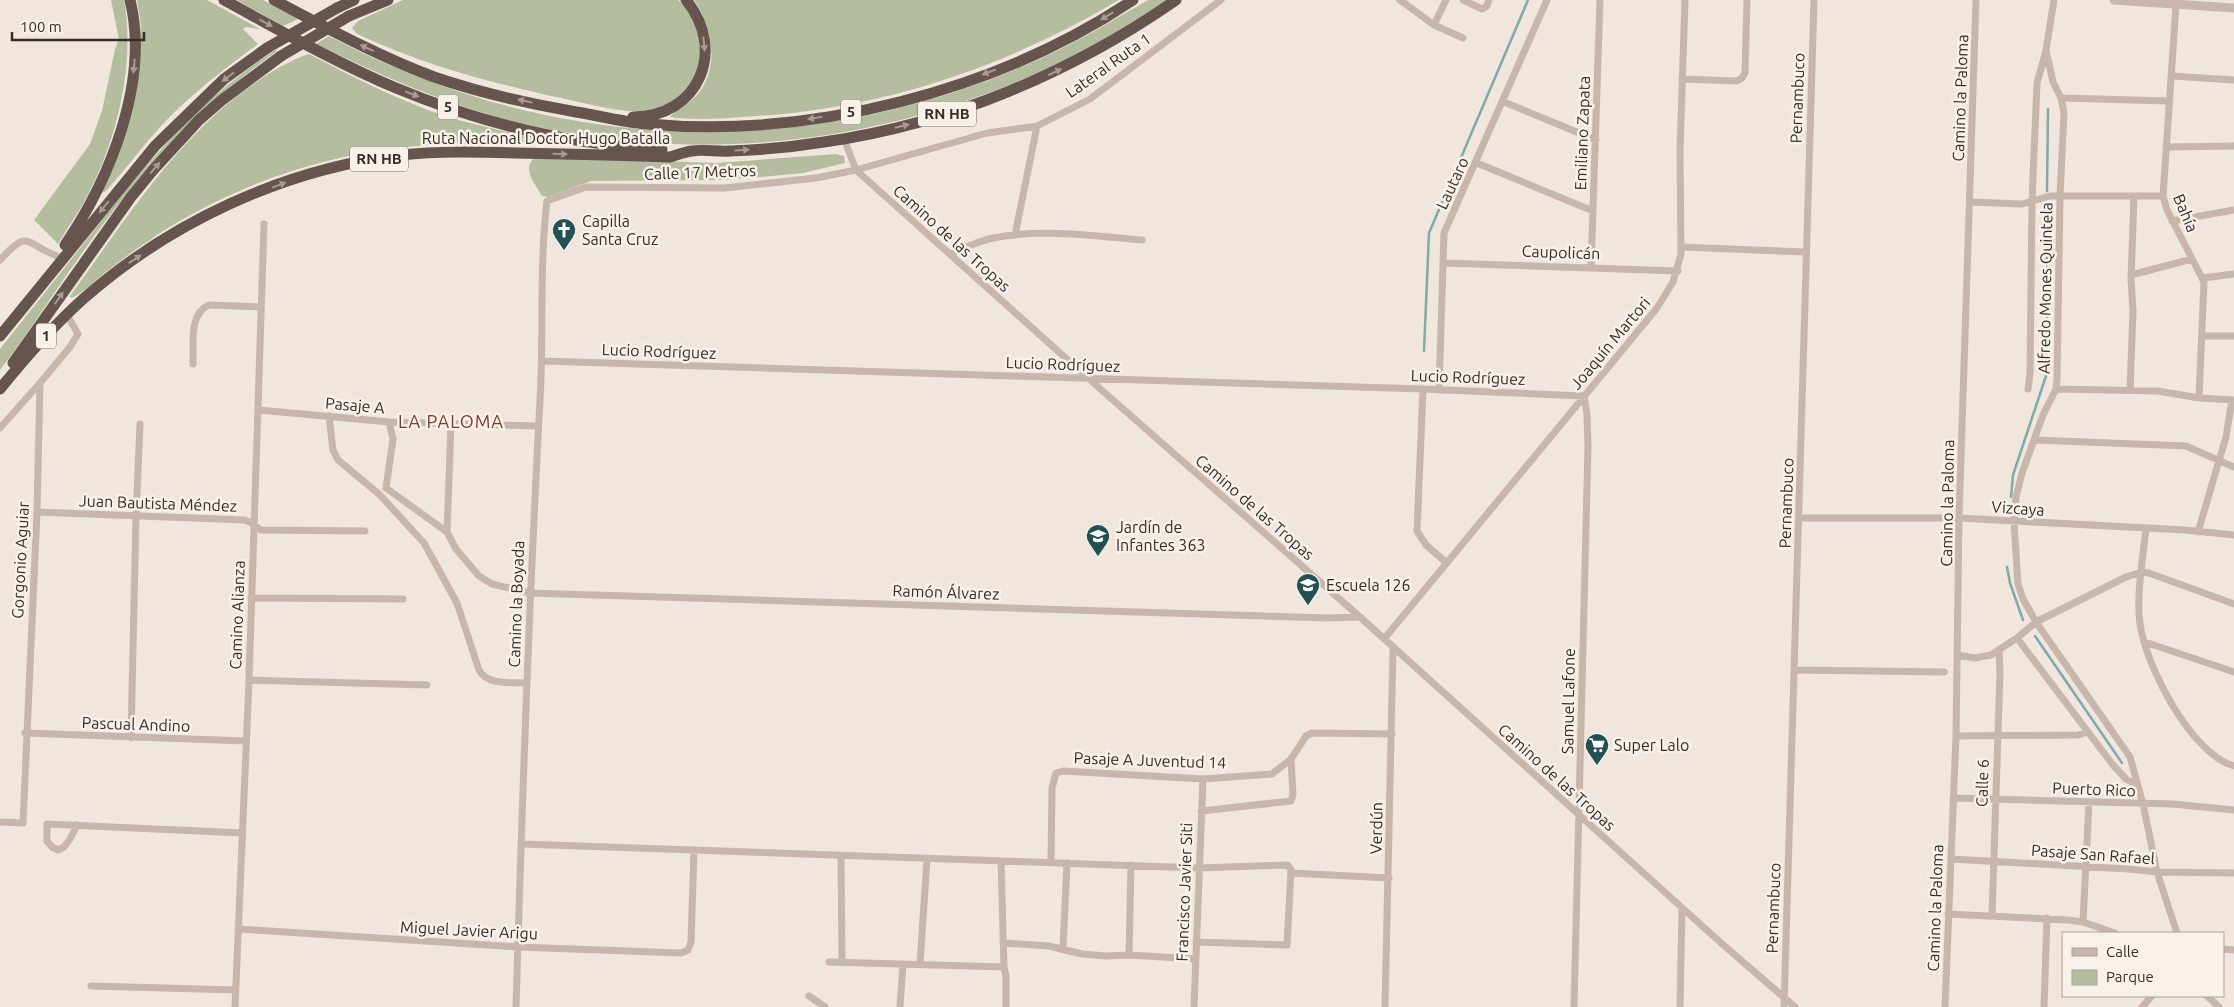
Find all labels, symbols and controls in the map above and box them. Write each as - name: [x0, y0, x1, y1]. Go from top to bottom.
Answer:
- scale bar: [12, 10, 145, 42]
- one-way arrow: [1101, 11, 1114, 20]
- text: 100 m: [20, 18, 62, 35]
- one-way arrow: [259, 19, 274, 27]
- street label: Lateral Ruta 1: [1062, 29, 1154, 101]
- street label: Camino la Paloma: [1949, 34, 1971, 162]
- one-way arrow: [701, 36, 709, 52]
- one-way arrow: [360, 44, 374, 52]
- street label: Pernambuco: [1786, 52, 1808, 144]
- one-way arrow: [130, 58, 138, 74]
- one-way arrow: [1048, 67, 1062, 75]
- one-way arrow: [982, 69, 996, 77]
- one-way arrow: [222, 71, 235, 82]
- street label: Emiliano Zapata: [1571, 75, 1593, 191]
- one-way arrow: [405, 91, 420, 99]
- road number: 5: [438, 94, 458, 120]
- one-way arrow: [518, 97, 533, 105]
- road number: 5: [841, 100, 861, 124]
- road number: RN HB: [918, 102, 976, 126]
- one-way arrow: [807, 115, 823, 123]
- one-way arrow: [895, 122, 910, 130]
- street label: Ruta Nacional Doctor Hugo Batalla: [422, 129, 670, 147]
- road number: RN HB: [350, 146, 408, 172]
- one-way arrow: [734, 146, 750, 154]
- one-way arrow: [552, 150, 568, 158]
- street label: Lautaro: [1432, 154, 1472, 212]
- street label: Calle 17 Metros: [644, 161, 756, 183]
- one-way arrow: [149, 162, 161, 174]
- one-way arrow: [271, 181, 286, 188]
- street label: Camino de las Tropas: [890, 181, 1014, 295]
- street label: Bahía: [2170, 191, 2202, 235]
- one-way arrow: [99, 200, 110, 213]
- street label: Alfredo Mones Quintela: [2035, 202, 2055, 374]
- place label: Capilla Santa Cruz: [582, 212, 658, 248]
- church icon: Capilla Santa Cruz: [551, 217, 577, 251]
- street label: Caupolicán: [1521, 242, 1601, 262]
- one-way arrow: [128, 254, 141, 264]
- one-way arrow: [54, 291, 64, 305]
- street label: Joaquín Martori: [1566, 293, 1654, 393]
- road number: 1: [36, 324, 56, 348]
- street label: Lucio Rodríguez: [601, 340, 717, 362]
- street label: Lucio Rodríguez: [1005, 353, 1121, 375]
- street label: Lucio Rodríguez: [1410, 366, 1526, 388]
- street label: Pasaje A: [325, 393, 386, 417]
- district label: LA PALOMA: [398, 411, 504, 431]
- street label: Camino la Paloma: [1937, 439, 1957, 567]
- street label: Camino de las Tropas: [1192, 451, 1318, 563]
- street label: Pernambuco: [1775, 457, 1797, 549]
- street label: Juan Bautista Méndez: [79, 491, 237, 515]
- street label: Vizcaya: [1991, 497, 2045, 519]
- street label: Gorgonio Aguiar: [8, 501, 32, 619]
- place label: Jardín de Infantes 363: [1116, 518, 1205, 554]
- school or university icon: Jardín de Infantes 363: [1085, 523, 1111, 557]
- street label: Camino la Boyada: [505, 540, 527, 668]
- street label: Camino Alianza: [226, 560, 248, 670]
- school or university icon: Escuela 126: [1295, 572, 1321, 606]
- place label: Escuela 126: [1326, 576, 1411, 594]
- street label: Ramón Álvarez: [892, 579, 1000, 603]
- street label: Samuel Lafone: [1558, 648, 1578, 754]
- street label: Pascual Andino: [81, 713, 191, 735]
- street label: Camino de las Tropas: [1495, 720, 1619, 834]
- supermarket icon: Super Lalo: [1584, 732, 1610, 766]
- place label: Super Lalo: [1614, 736, 1689, 754]
- street label: Pasaje A Juventud 14: [1073, 748, 1227, 772]
- street label: Calle 6: [1972, 759, 1992, 807]
- street label: Puerto Rico: [2052, 779, 2136, 799]
- street label: Verdún: [1367, 802, 1385, 854]
- street label: Francisco Javier Siti: [1173, 822, 1195, 962]
- street label: Pasaje San Rafael: [2030, 841, 2156, 867]
- street label: Camino la Paloma: [1924, 844, 1946, 972]
- street label: Pernambuco: [1762, 862, 1784, 954]
- street label: Miguel Javier Arigu: [400, 917, 538, 943]
- legend: [2062, 932, 2224, 997]
- text: Calle: [2106, 943, 2139, 960]
- text: Parque: [2106, 968, 2154, 985]

